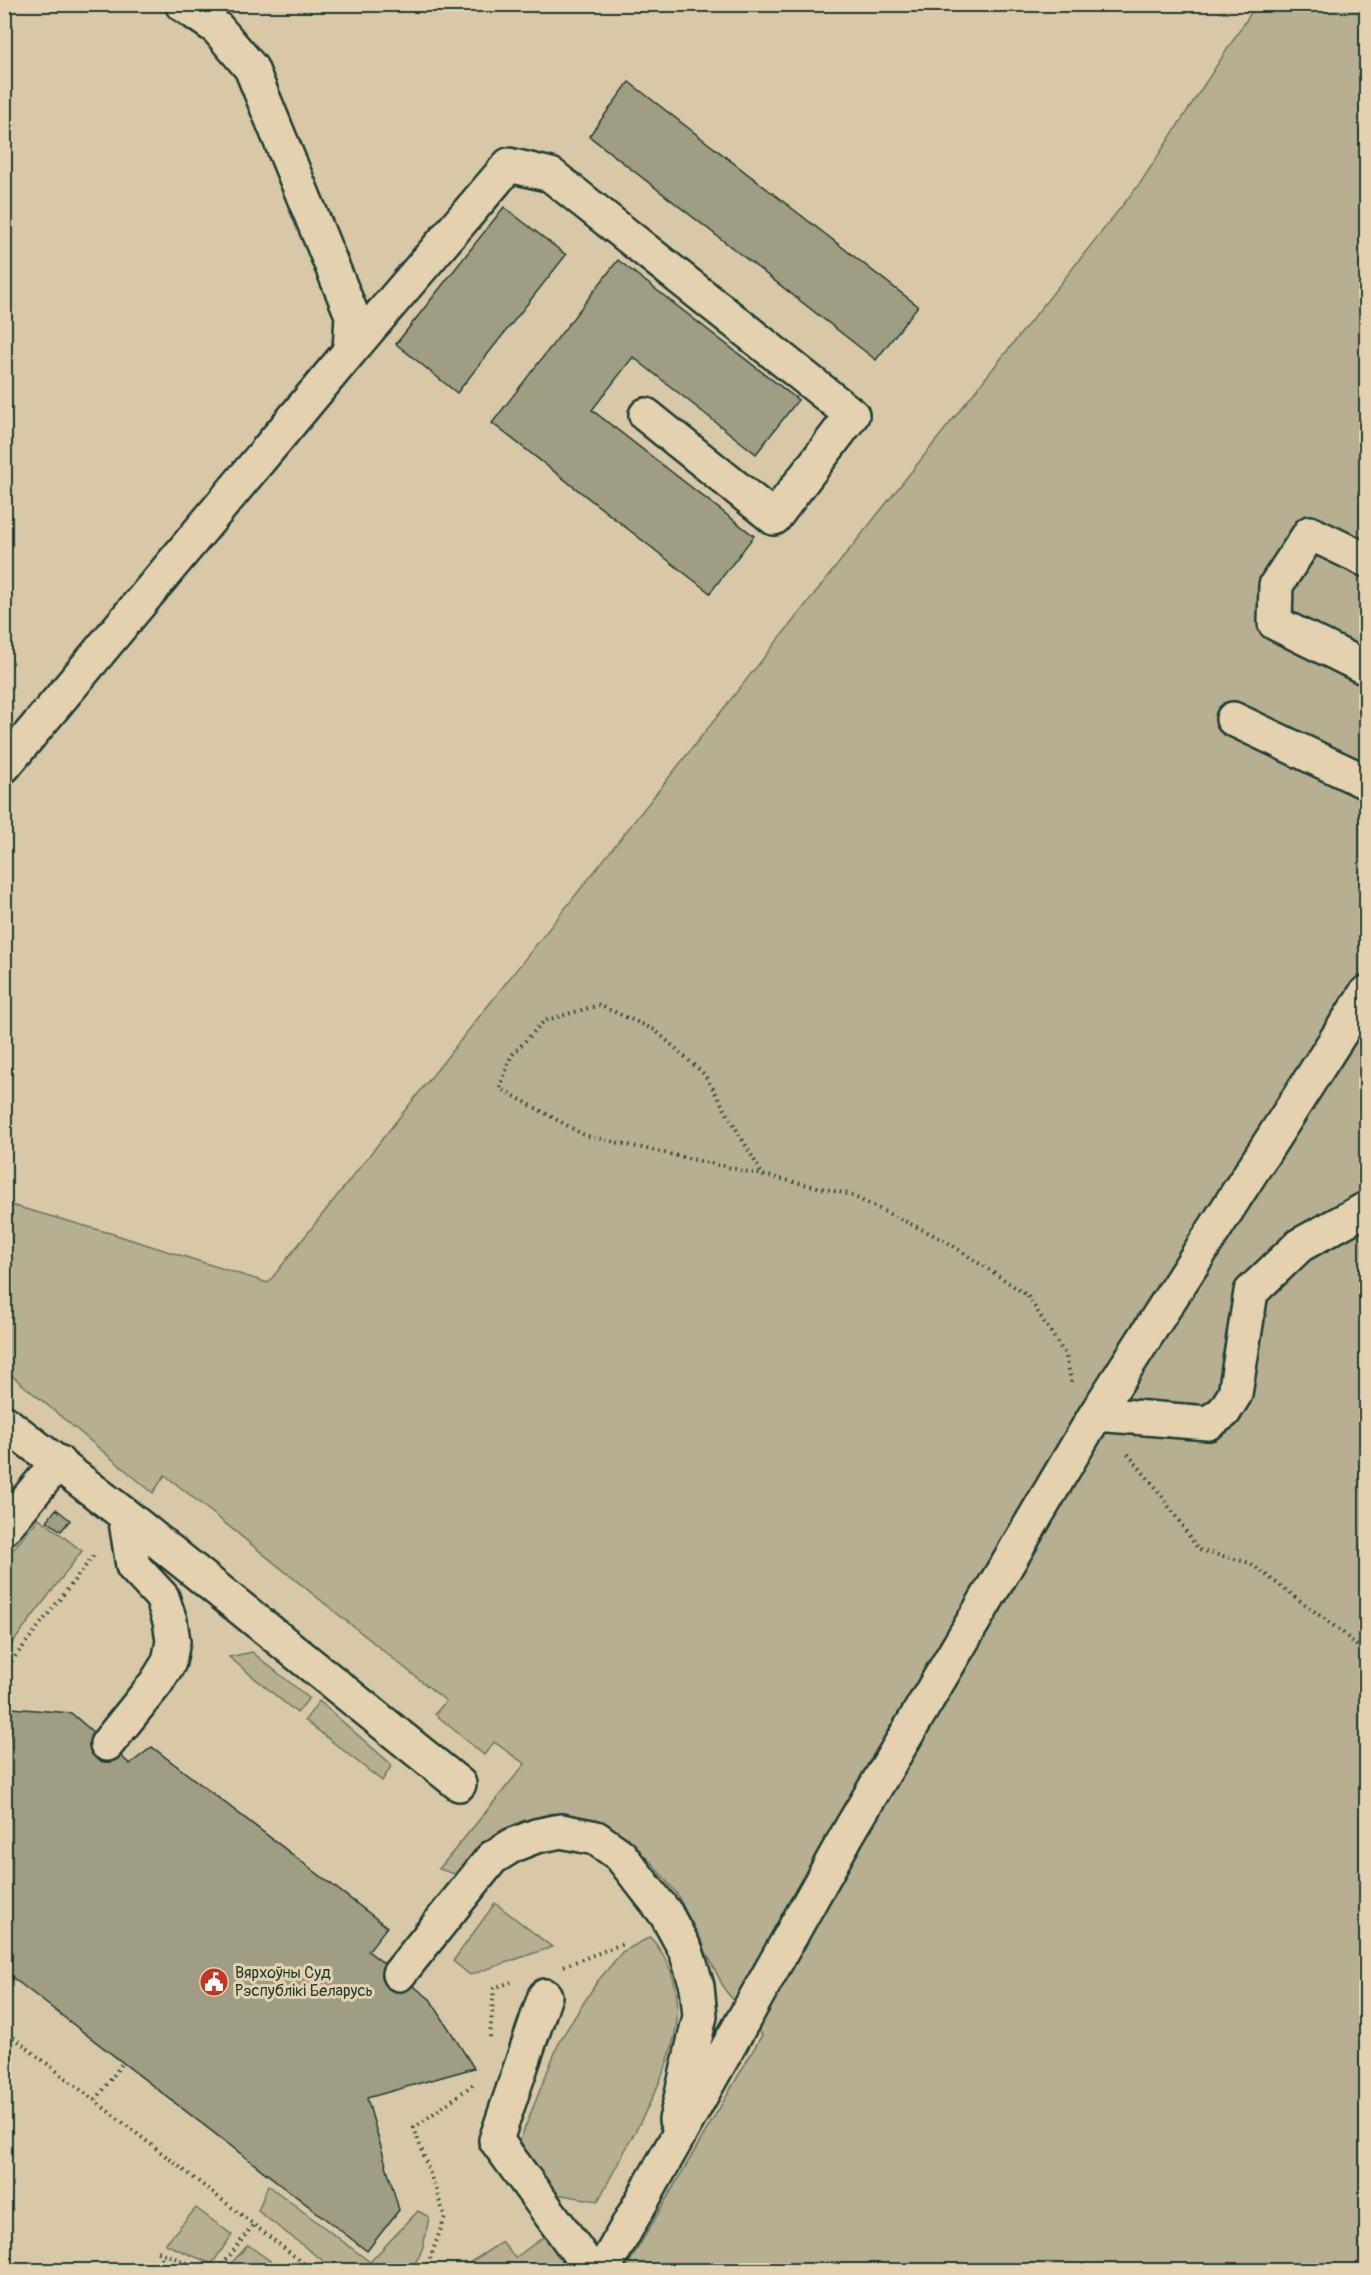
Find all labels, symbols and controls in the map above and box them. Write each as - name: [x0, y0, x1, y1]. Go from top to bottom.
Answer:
- place label: Вярхоўны Суд Рэспублікі Беларусь: [235, 1963, 373, 2001]
- public building icon: Вярхоўны Суд Рэспублікі Беларусь: [198, 1966, 230, 1998]

